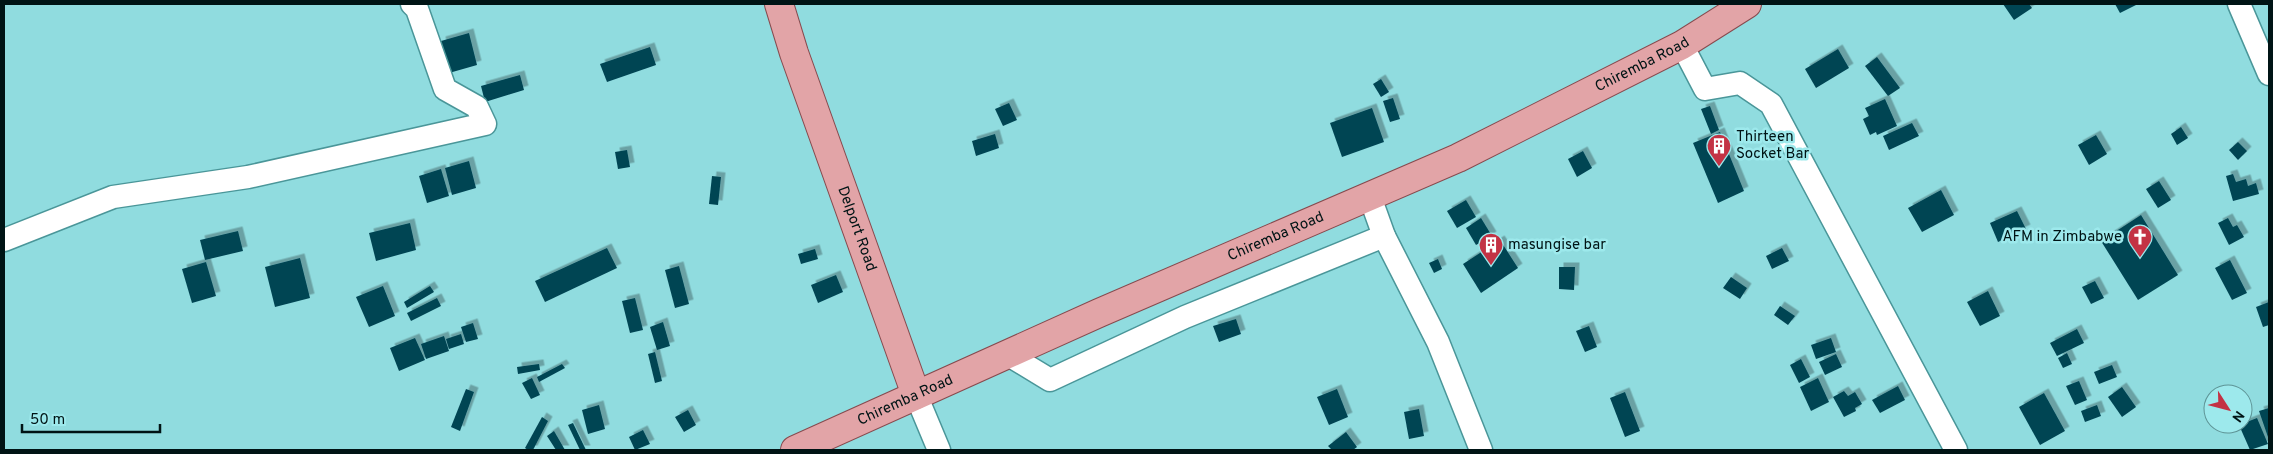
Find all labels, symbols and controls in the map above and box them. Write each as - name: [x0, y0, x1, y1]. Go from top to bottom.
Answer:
- street label: Chiremba Road: [1592, 33, 1693, 97]
- place label: Thirteen Socket Bar: [1736, 128, 1810, 164]
- building icon: Thirteen Socket Bar: [1706, 133, 1732, 167]
- street label: Delport Road: [833, 184, 881, 274]
- street label: Chiremba Road: [1225, 207, 1327, 266]
- church icon: AFM in Zimbabwe: [2127, 224, 2153, 258]
- place label: AFM in Zimbabwe: [2003, 228, 2122, 247]
- building icon: masungise bar: [1478, 232, 1504, 266]
- place label: masungise bar: [1508, 236, 1606, 255]
- street label: Chiremba Road: [854, 370, 956, 430]
- north arrow: [2203, 384, 2253, 434]
- scale bar: [22, 402, 160, 434]
- text: N: [2227, 407, 2247, 425]
- text: 50 m: [30, 411, 65, 430]

